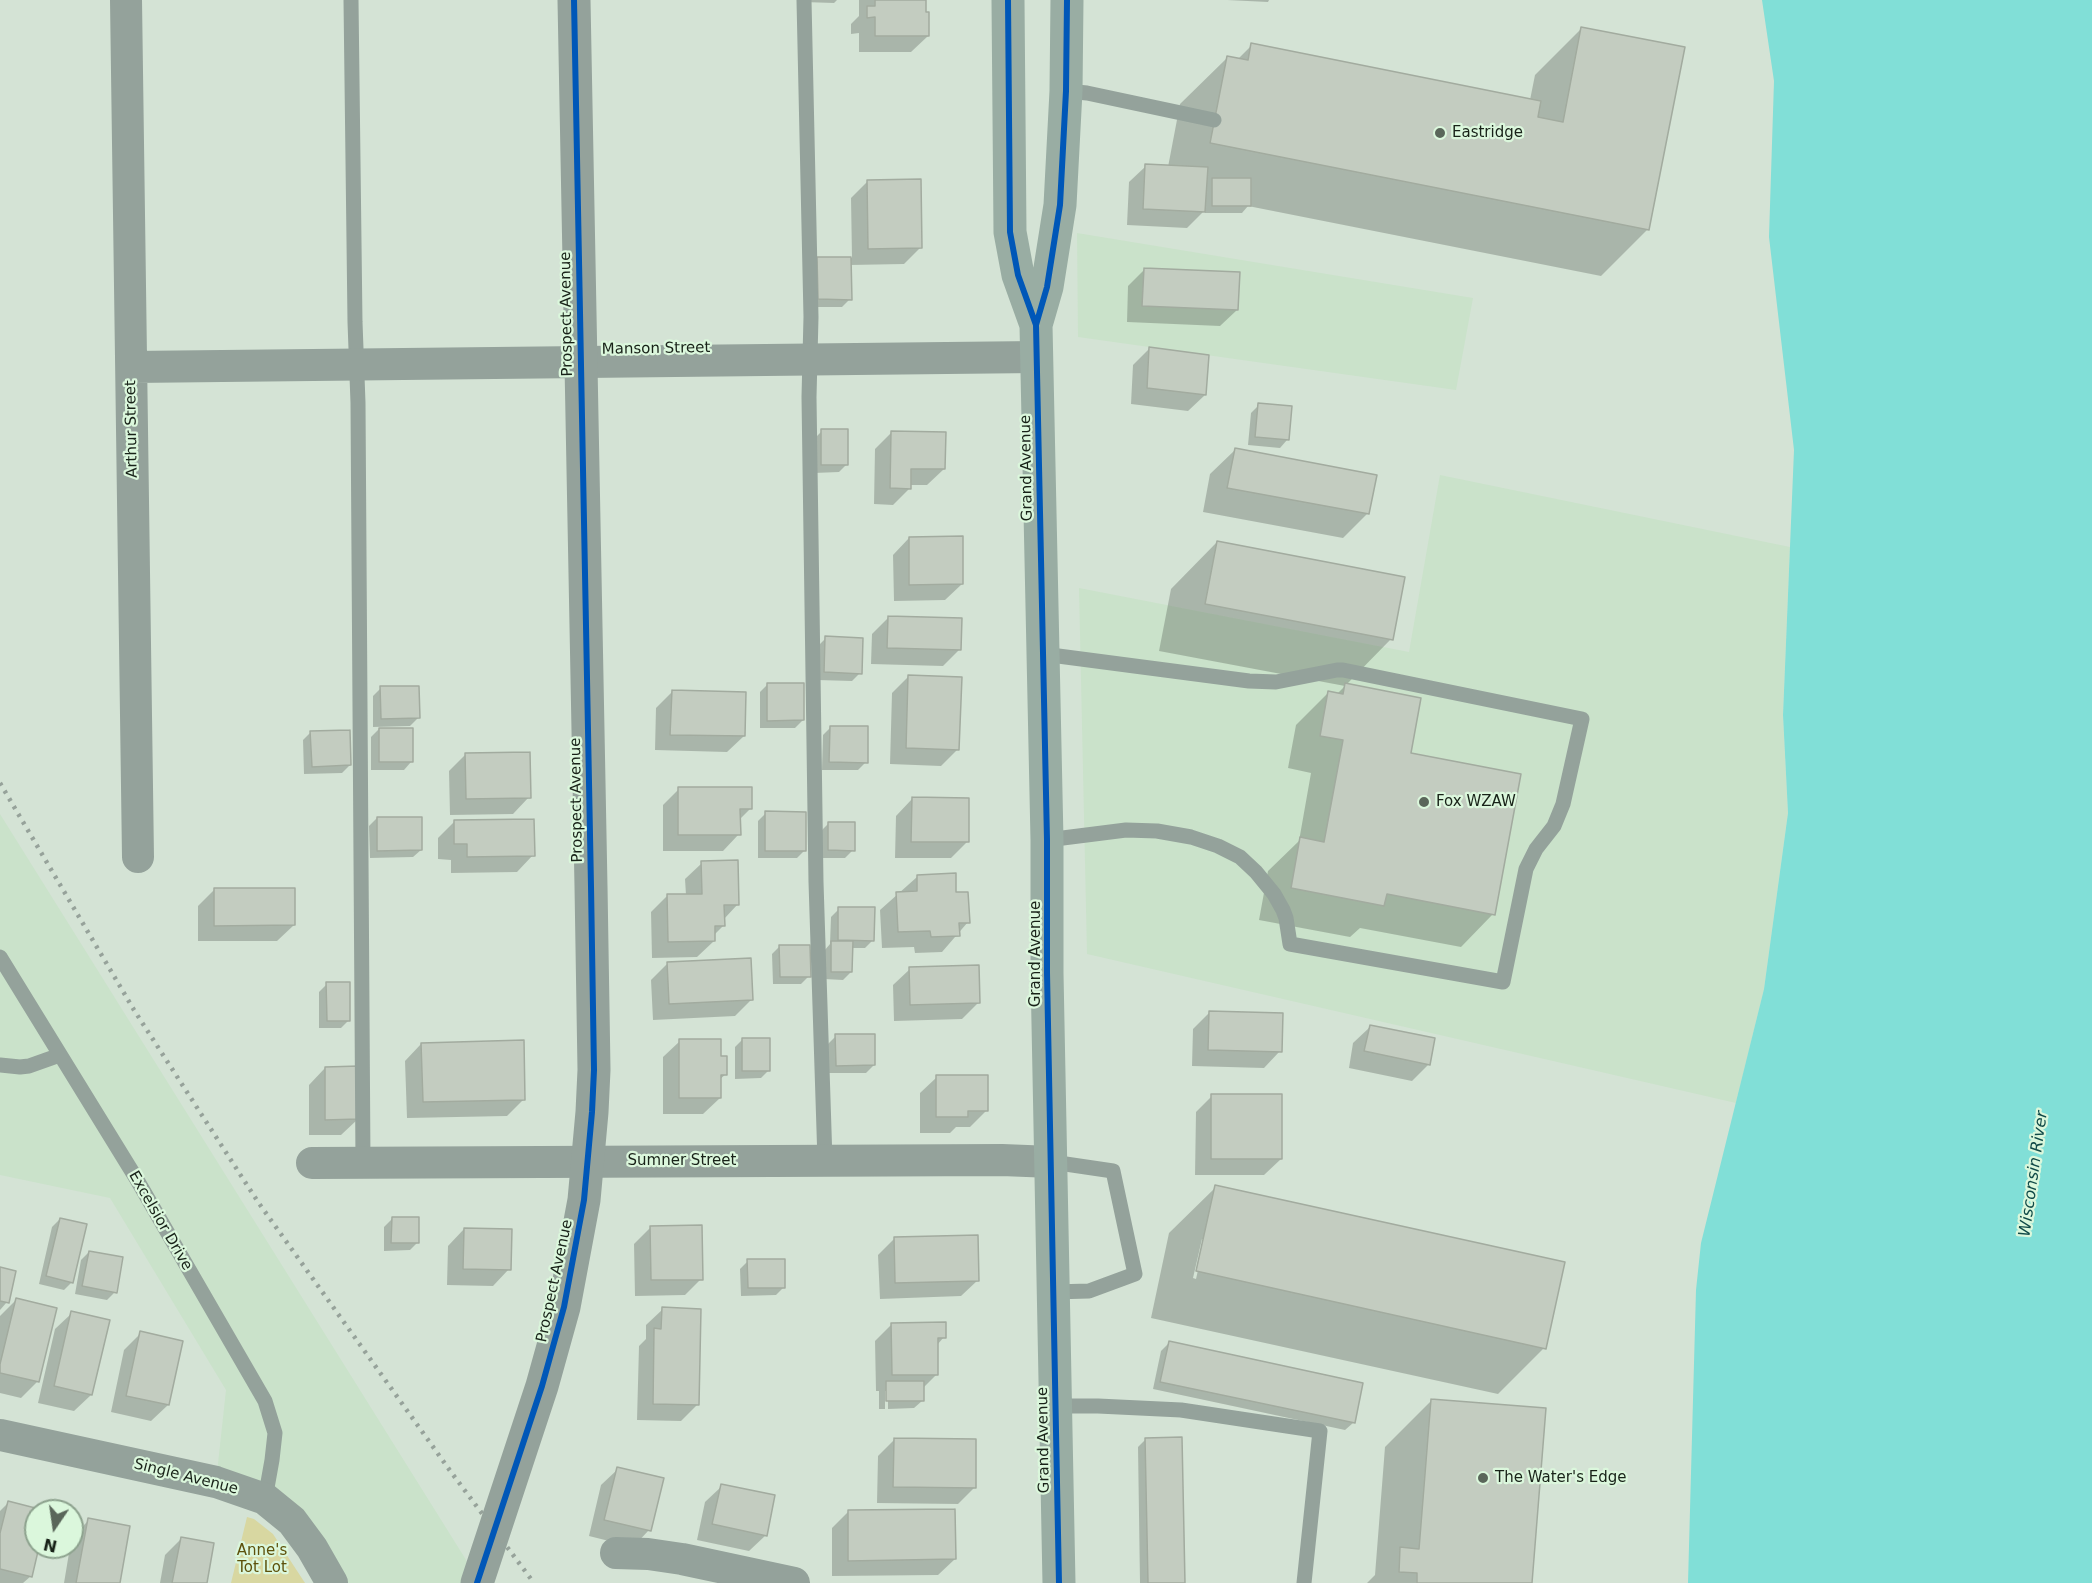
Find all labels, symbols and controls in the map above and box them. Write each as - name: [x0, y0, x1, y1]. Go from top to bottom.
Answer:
- place label: Eastridge: [1452, 124, 1523, 142]
- marker: Eastridge: [1433, 126, 1447, 140]
- street label: Prospect Avenue: [557, 251, 577, 377]
- street label: Manson Street: [602, 339, 710, 359]
- street label: Arthur Street: [122, 380, 142, 478]
- street label: Grand Avenue: [1017, 415, 1037, 521]
- street label: Prospect Avenue: [567, 737, 587, 863]
- place label: Fox WZAW: [1436, 793, 1516, 811]
- marker: Fox WZAW: [1417, 795, 1431, 809]
- street label: Grand Avenue: [1027, 901, 1045, 1007]
- water label: Wisconsin River: [2016, 1110, 2052, 1238]
- street label: Sumner Street: [628, 1152, 736, 1170]
- street label: Excelsior Drive: [124, 1168, 196, 1274]
- street label: Prospect Avenue: [533, 1218, 577, 1344]
- street label: Grand Avenue: [1034, 1387, 1054, 1493]
- street label: Single Avenue: [132, 1455, 240, 1499]
- place label: The Water's Edge: [1495, 1469, 1626, 1487]
- marker: The Water's Edge: [1476, 1471, 1490, 1485]
- north arrow: [24, 1499, 84, 1559]
- text: N: [42, 1534, 59, 1556]
- park label: Anne's Tot Lot: [237, 1542, 287, 1577]

